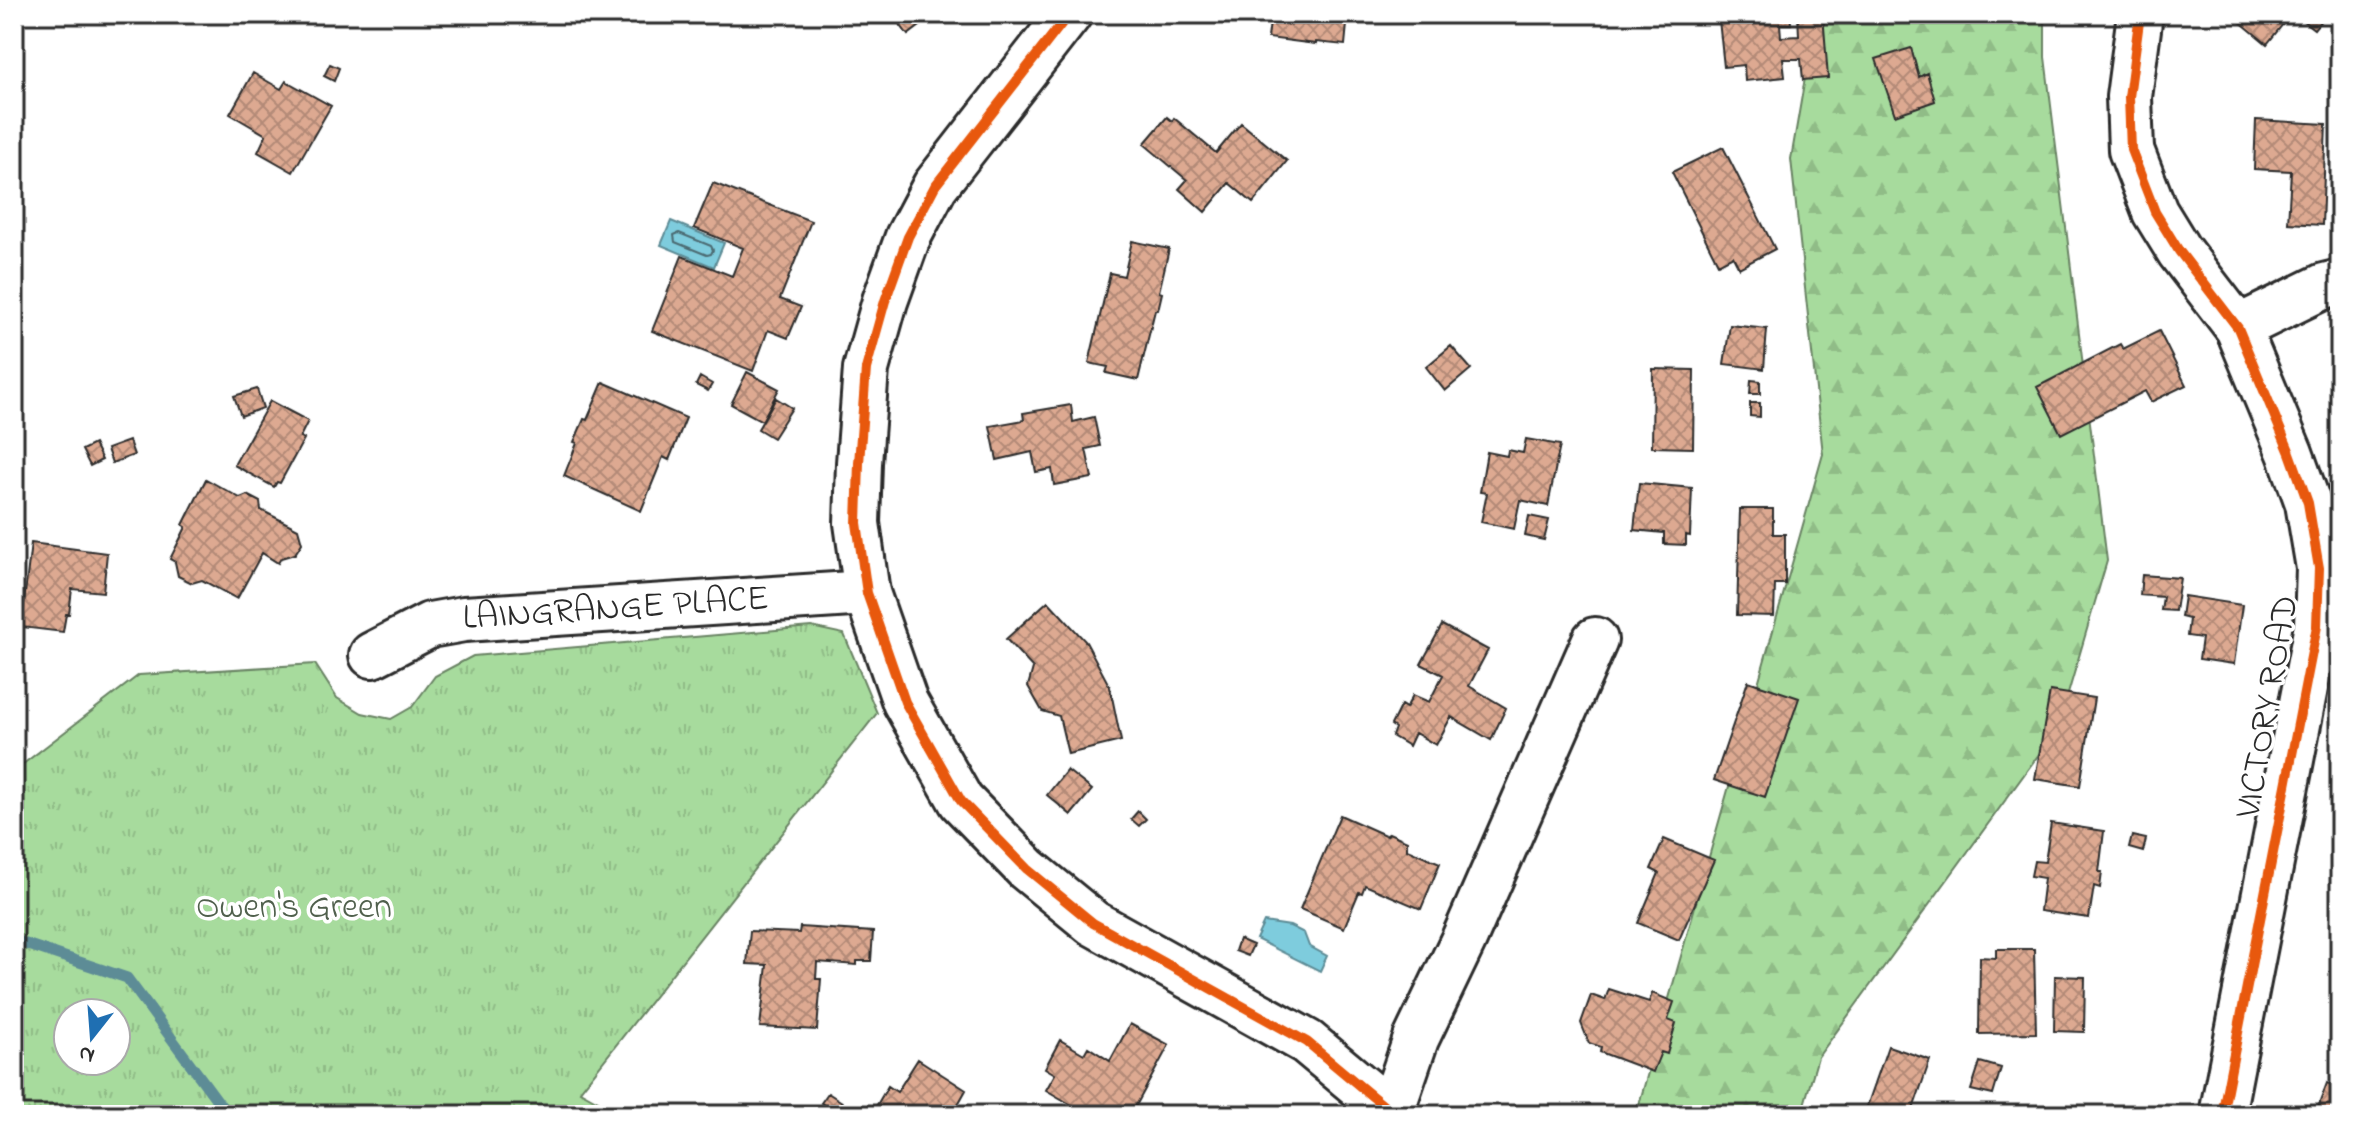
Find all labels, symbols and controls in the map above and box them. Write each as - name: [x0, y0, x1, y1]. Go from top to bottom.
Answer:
- street label: LAINGRANGE PLACE: [461, 573, 770, 646]
- street label: VICTORY ROAD: [2223, 591, 2315, 823]
- park label: Owen's Green: [196, 882, 392, 935]
- north arrow: [52, 997, 132, 1077]
- text: N: [75, 1036, 99, 1071]

